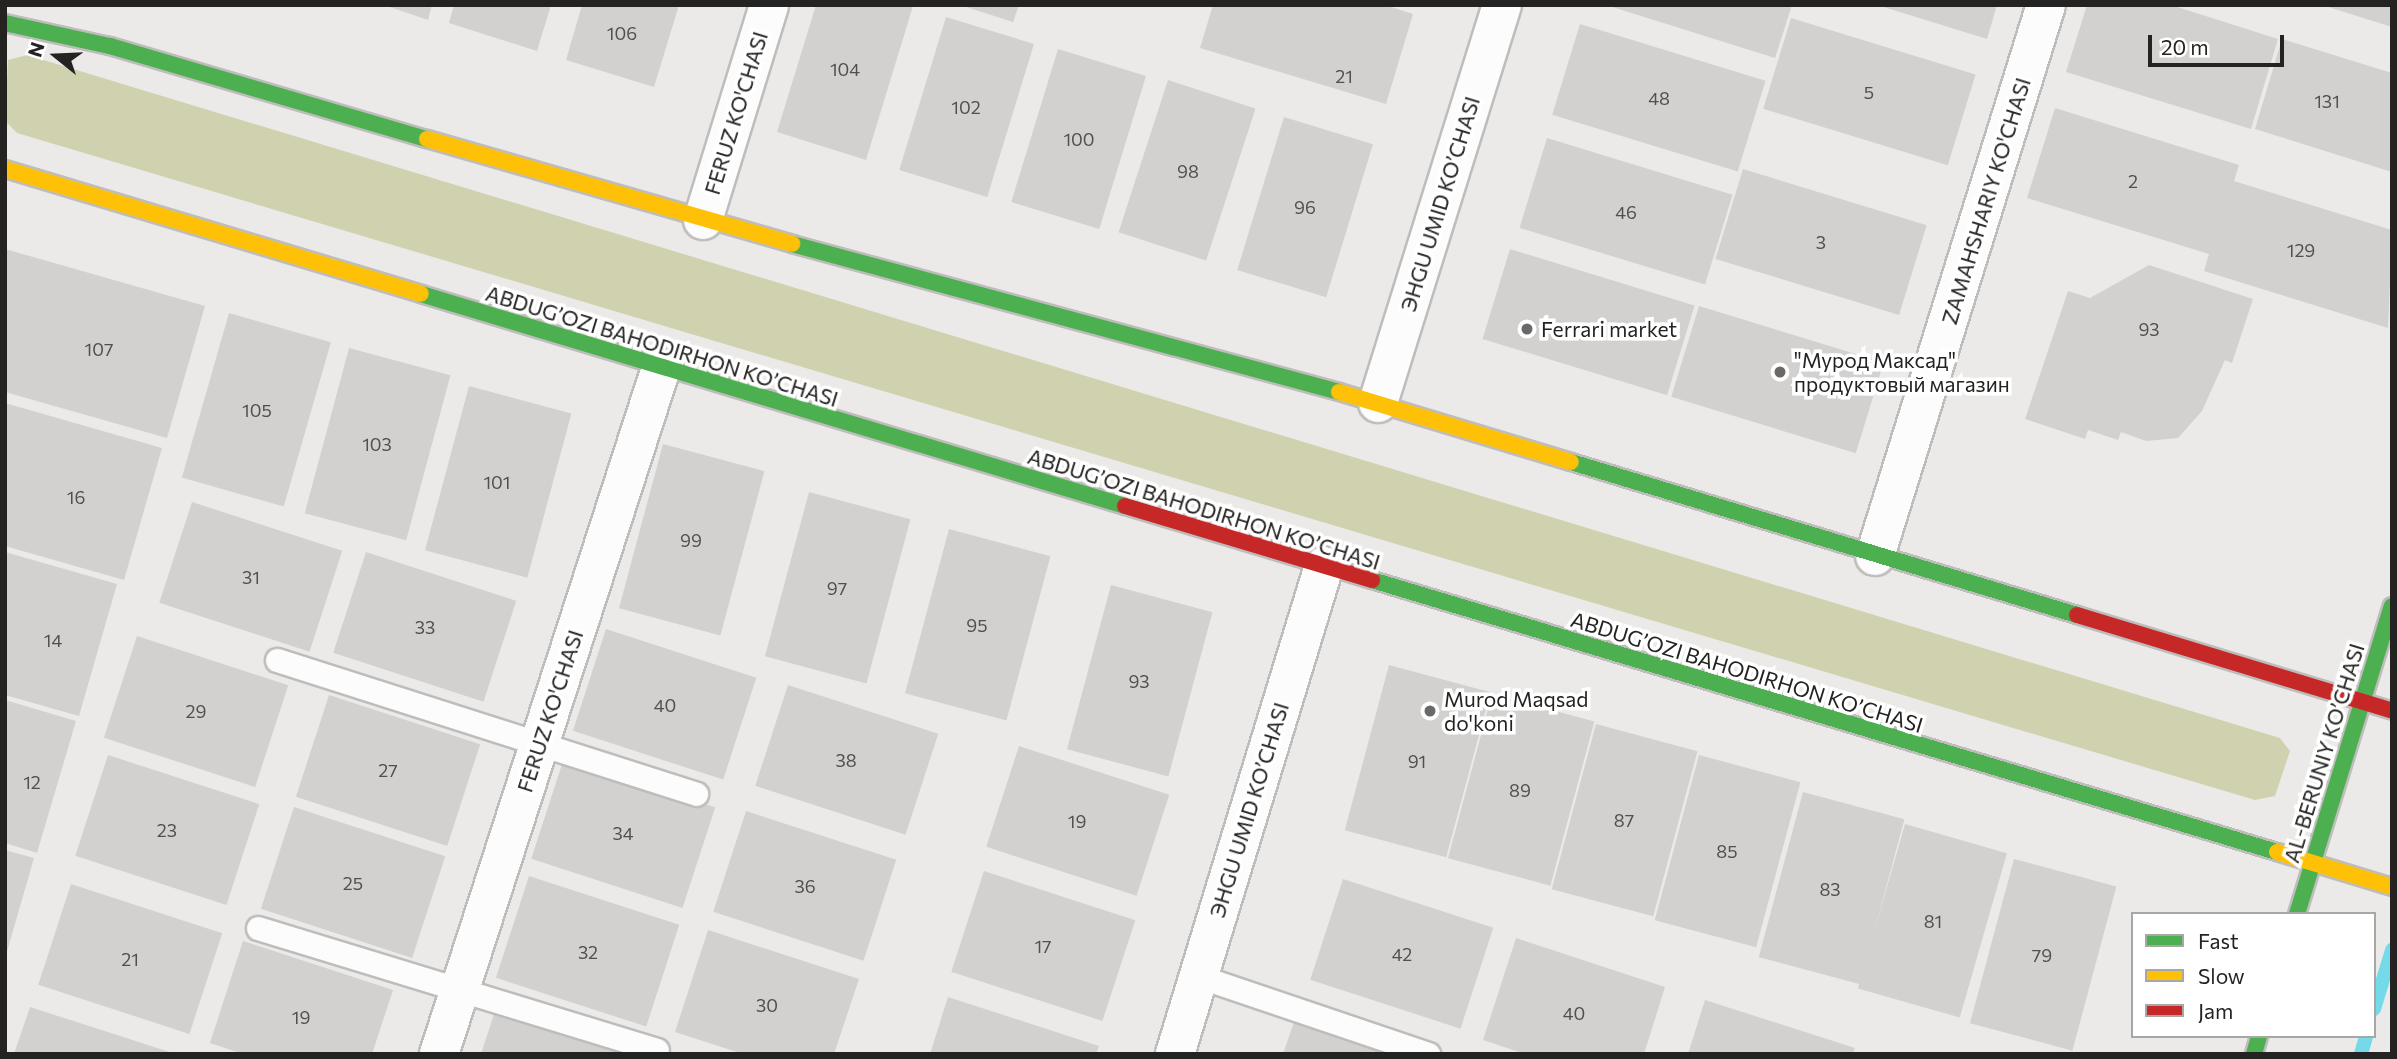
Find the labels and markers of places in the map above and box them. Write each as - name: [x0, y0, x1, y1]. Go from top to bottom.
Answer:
- place label: Ferrari market: [1541, 316, 1677, 342]
- marker: Ferrari market: [1519, 321, 1535, 337]
- place label: "Мурод Максад" продуктовый магазин: [1794, 347, 2010, 397]
- marker: "Мурод Максад" продуктовый магазин: [1772, 364, 1788, 380]
- place label: Murod Maqsad do'koni: [1444, 686, 1588, 736]
- marker: Murod Maqsad do'koni: [1422, 703, 1438, 719]

